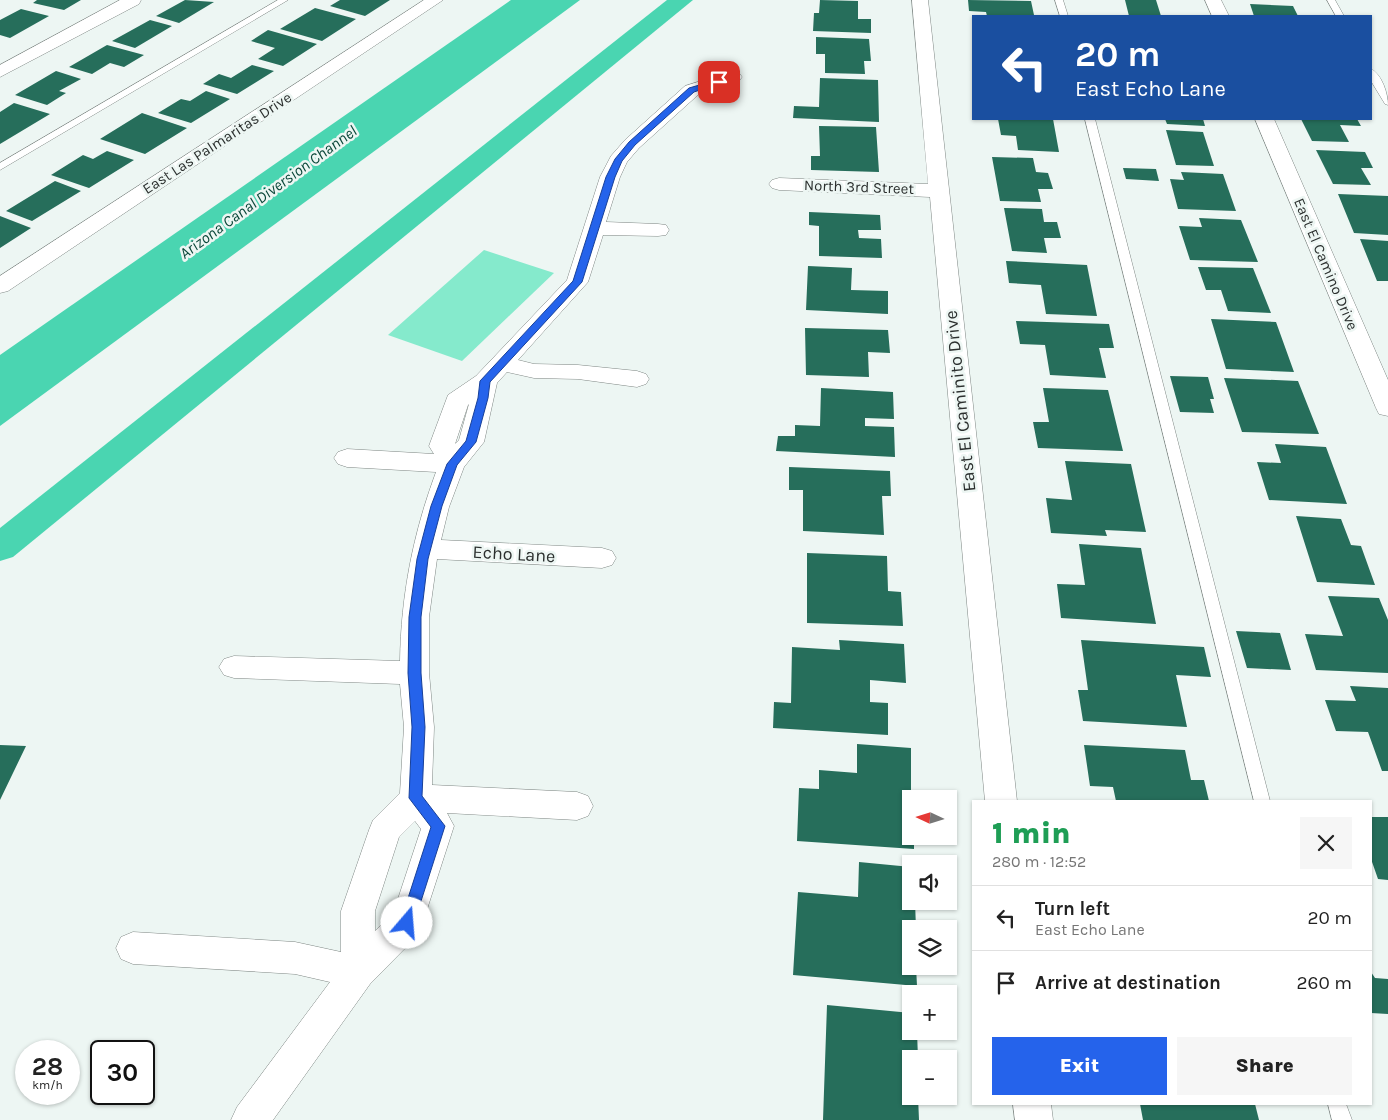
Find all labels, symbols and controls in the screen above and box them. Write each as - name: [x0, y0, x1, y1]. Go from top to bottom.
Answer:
- text: 20 m: [1075, 34, 1160, 75]
- icon: left: [992, 35, 1057, 100]
- pin: [698, 61, 740, 103]
- icon: arrive: [705, 68, 733, 96]
- text: East Echo Lane: [1075, 76, 1226, 102]
- street label: East Las Palmaritas Drive: [139, 88, 295, 198]
- water label: Arizona Canal Diversion Channel: [176, 121, 360, 263]
- street label: North 3rd Street: [804, 176, 915, 198]
- street label: East El Camino Drive: [1290, 195, 1362, 333]
- street label: East El Caminito Drive: [940, 309, 980, 493]
- street label: Echo Lane: [472, 541, 556, 567]
- north arrow: [902, 790, 958, 845]
- map controls: [902, 790, 957, 1105]
- text: 1 min: [992, 815, 1071, 851]
- button: close: [1300, 817, 1352, 869]
- text: 280 m · 12:52: [992, 852, 1086, 871]
- button: sound: [902, 855, 957, 910]
- position arrow: [380, 896, 432, 948]
- text: Turn left: [1035, 898, 1110, 920]
- icon: left: [992, 904, 1020, 932]
- text: 20 m: [1307, 907, 1352, 929]
- button: layers: [902, 920, 957, 975]
- text: East Echo Lane: [1035, 920, 1145, 939]
- icon: arrive: [992, 969, 1020, 997]
- text: Arrive at destination: [1035, 972, 1221, 994]
- text: 260 m: [1297, 972, 1352, 994]
- button: +: [902, 985, 957, 1040]
- button: Exit: [992, 1037, 1167, 1095]
- button: Share: [1177, 1037, 1352, 1095]
- speed limit sign: 30: [90, 1040, 155, 1105]
- button: −: [902, 1050, 957, 1105]
- text: 28: [32, 1052, 63, 1081]
- text: km/h: [32, 1078, 63, 1092]

